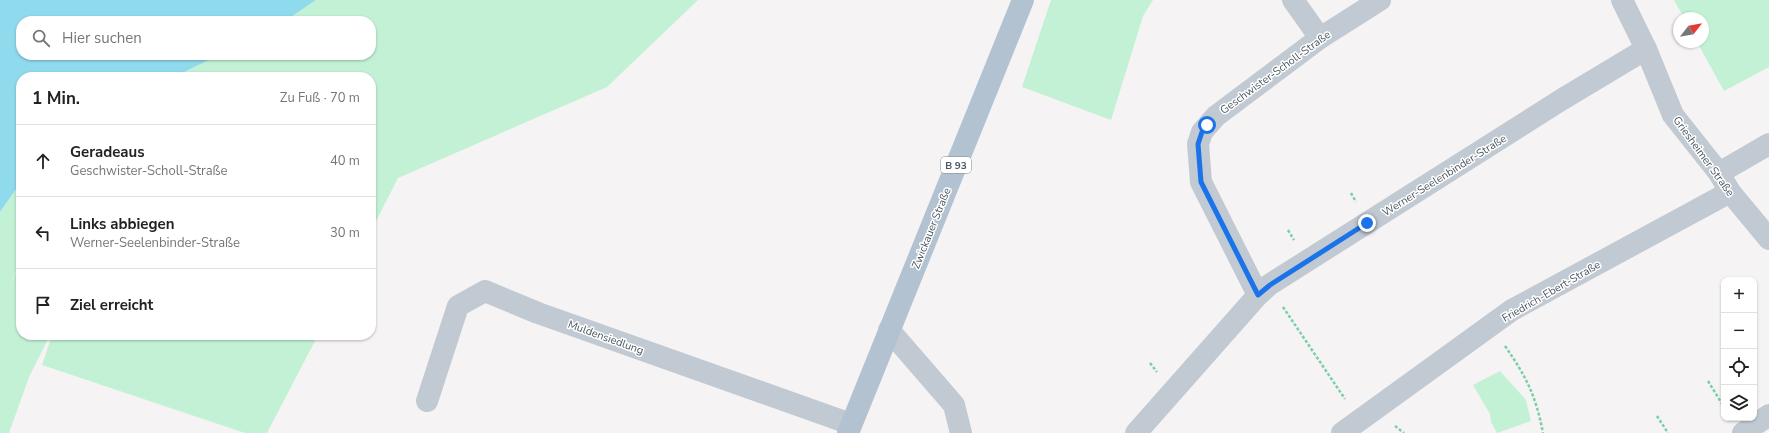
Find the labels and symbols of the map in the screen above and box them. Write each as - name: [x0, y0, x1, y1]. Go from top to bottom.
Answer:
- north arrow: [1673, 12, 1709, 48]
- street label: Geschwister-Scholl-Straße: [1217, 27, 1334, 118]
- street label: Griesheimer Straße: [1670, 113, 1738, 199]
- route start: [1198, 116, 1216, 134]
- street label: Werner-Seelenbinder-Straße: [1379, 131, 1509, 220]
- road number: B 93: [941, 157, 971, 173]
- street label: Zwickauer Straße: [908, 185, 955, 271]
- route end: [1358, 214, 1376, 232]
- street label: Friedrich-Ebert-Straße: [1499, 257, 1603, 326]
- street label: Muldensiedlung: [566, 317, 646, 358]

